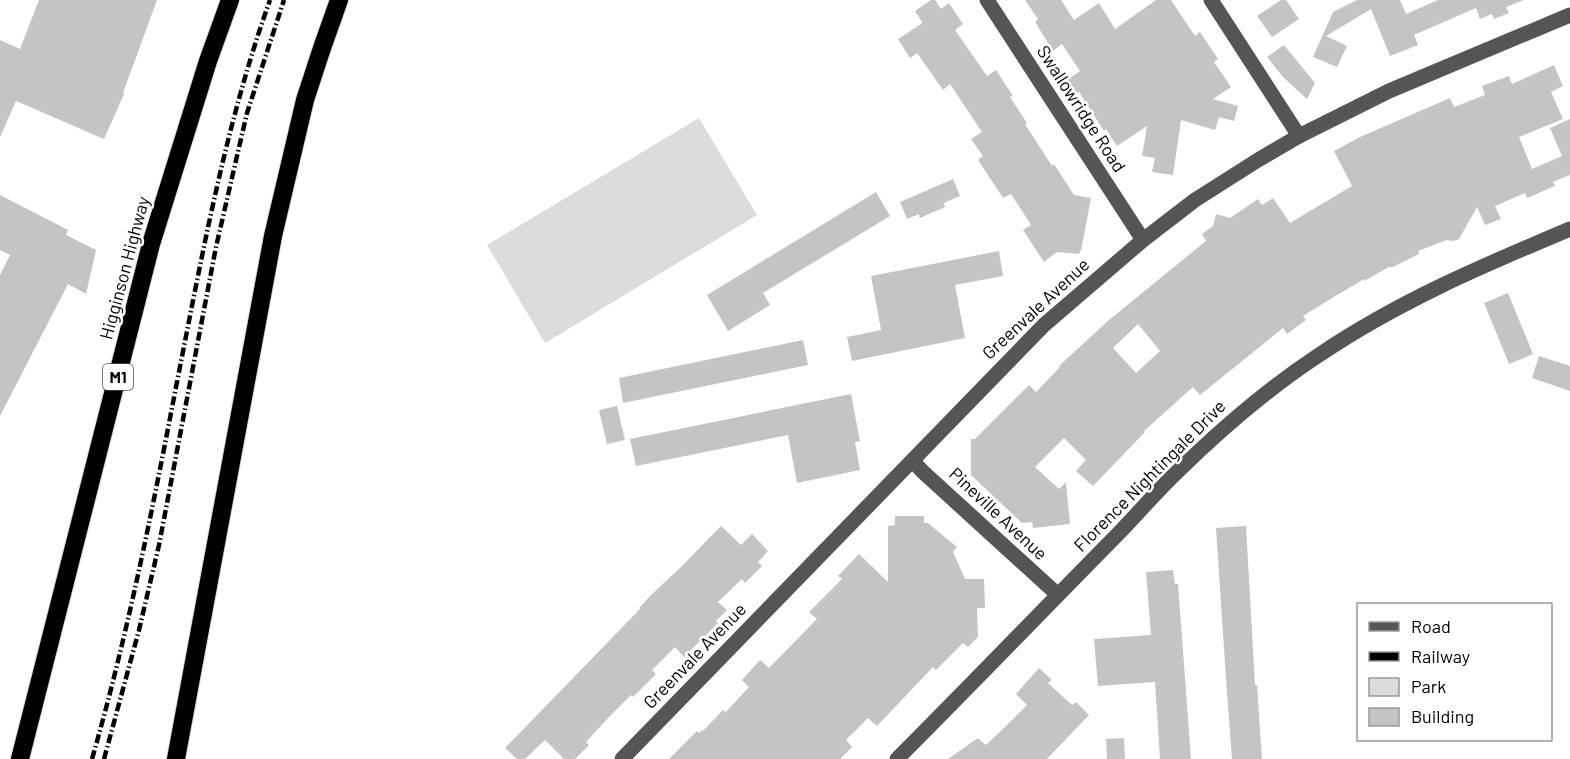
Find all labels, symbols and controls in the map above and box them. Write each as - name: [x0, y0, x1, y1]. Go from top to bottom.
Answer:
- street label: Swallowridge Road: [1033, 41, 1131, 176]
- street label: Higginson Highway: [94, 194, 154, 342]
- street label: Greenvale Avenue: [977, 253, 1093, 363]
- road number: M1: [103, 364, 133, 390]
- street label: Florence Nightingale Drive: [1069, 395, 1230, 556]
- street label: Pineville Avenue: [945, 462, 1052, 564]
- street label: Greenvale Avenue: [638, 598, 750, 713]
- legend: [1357, 603, 1552, 741]
- text: Road: [1411, 615, 1451, 637]
- text: Railway: [1411, 645, 1470, 667]
- text: Park: [1411, 675, 1446, 697]
- text: Building: [1411, 705, 1474, 727]

